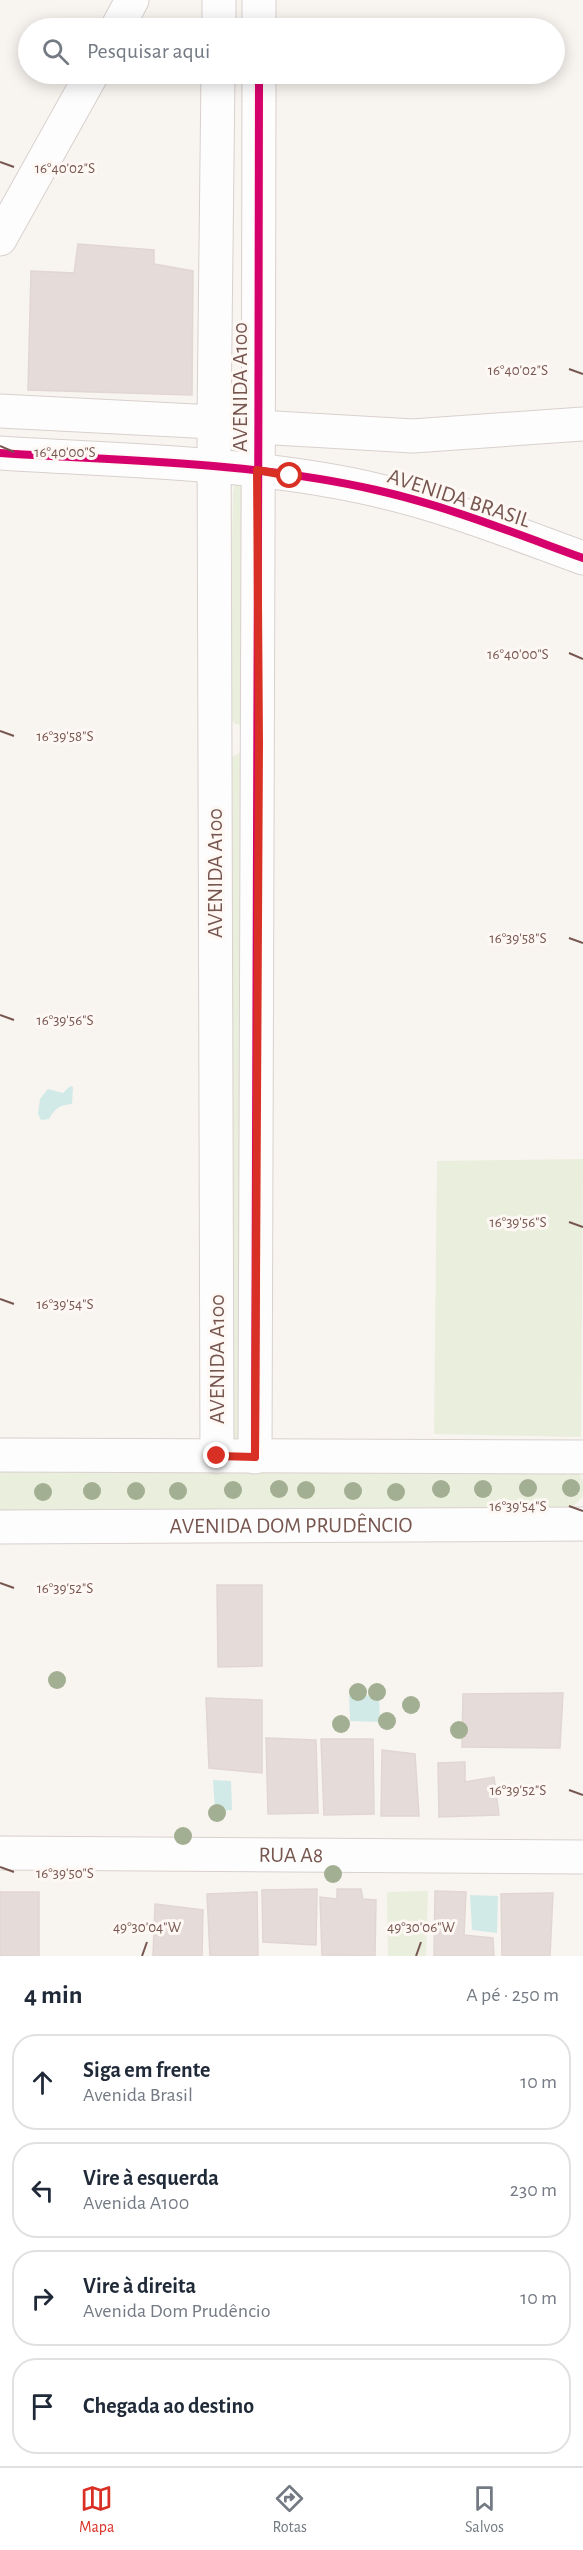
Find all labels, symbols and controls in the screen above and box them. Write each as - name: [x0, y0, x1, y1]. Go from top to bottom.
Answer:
- search box: [18, 18, 565, 84]
- icon: search: [39, 35, 72, 68]
- text: Pesquisar aqui: [87, 40, 210, 62]
- text: 16°40'02"S: [35, 161, 95, 176]
- street label: AVENIDA A100: [229, 322, 251, 452]
- text: 16°40'02"S: [488, 363, 548, 378]
- text: 16°40'00"S: [34, 445, 96, 460]
- route start: [276, 462, 302, 488]
- street label: AVENIDA BRASIL: [385, 465, 534, 532]
- text: 16°40'00"S: [487, 647, 549, 662]
- text: 16°39'58"S: [37, 729, 94, 744]
- street label: AVENIDA A100: [204, 808, 226, 938]
- text: 16°39'58"S: [490, 931, 547, 946]
- text: 16°39'56"S: [37, 1013, 93, 1028]
- text: 16°39'56"S: [490, 1215, 546, 1230]
- street label: AVENIDA A100: [206, 1294, 228, 1424]
- text: 16°39'54"S: [36, 1297, 94, 1312]
- route end: [203, 1442, 229, 1468]
- text: 16°39'54"S: [489, 1499, 547, 1514]
- street label: AVENIDA DOM PRUDÊNCIO: [169, 1513, 413, 1537]
- text: 16°39'52"S: [37, 1581, 93, 1596]
- text: 16°39'52"S: [490, 1783, 546, 1798]
- street label: RUA A8: [259, 1844, 323, 1866]
- text: 16°39'50"S: [36, 1866, 94, 1881]
- text: 49°30'04"W: [113, 1920, 182, 1935]
- text: 49°30'06"W: [387, 1920, 456, 1935]
- text: 4 min: [24, 1982, 83, 2008]
- text: A pé · 250 m: [466, 1985, 559, 2005]
- text: Siga em frente: [83, 2059, 210, 2081]
- icon: ahead: [26, 2066, 59, 2099]
- text: 10 m: [520, 2072, 557, 2092]
- text: Avenida Brasil: [83, 2085, 193, 2105]
- text: Vire à esquerda: [83, 2167, 219, 2189]
- icon: left: [26, 2174, 59, 2207]
- text: 230 m: [510, 2180, 557, 2200]
- text: Avenida A100: [83, 2193, 189, 2213]
- text: Vire à direita: [83, 2275, 196, 2297]
- icon: right: [26, 2282, 59, 2315]
- text: 10 m: [520, 2288, 557, 2308]
- text: Avenida Dom Prudêncio: [83, 2301, 271, 2321]
- icon: arrive: [26, 2390, 59, 2423]
- text: Chegada ao destino: [83, 2395, 254, 2417]
- tab: Mapa: [79, 2482, 114, 2537]
- tab: Rotas: [272, 2482, 307, 2537]
- tab: Salvos: [465, 2482, 504, 2537]

